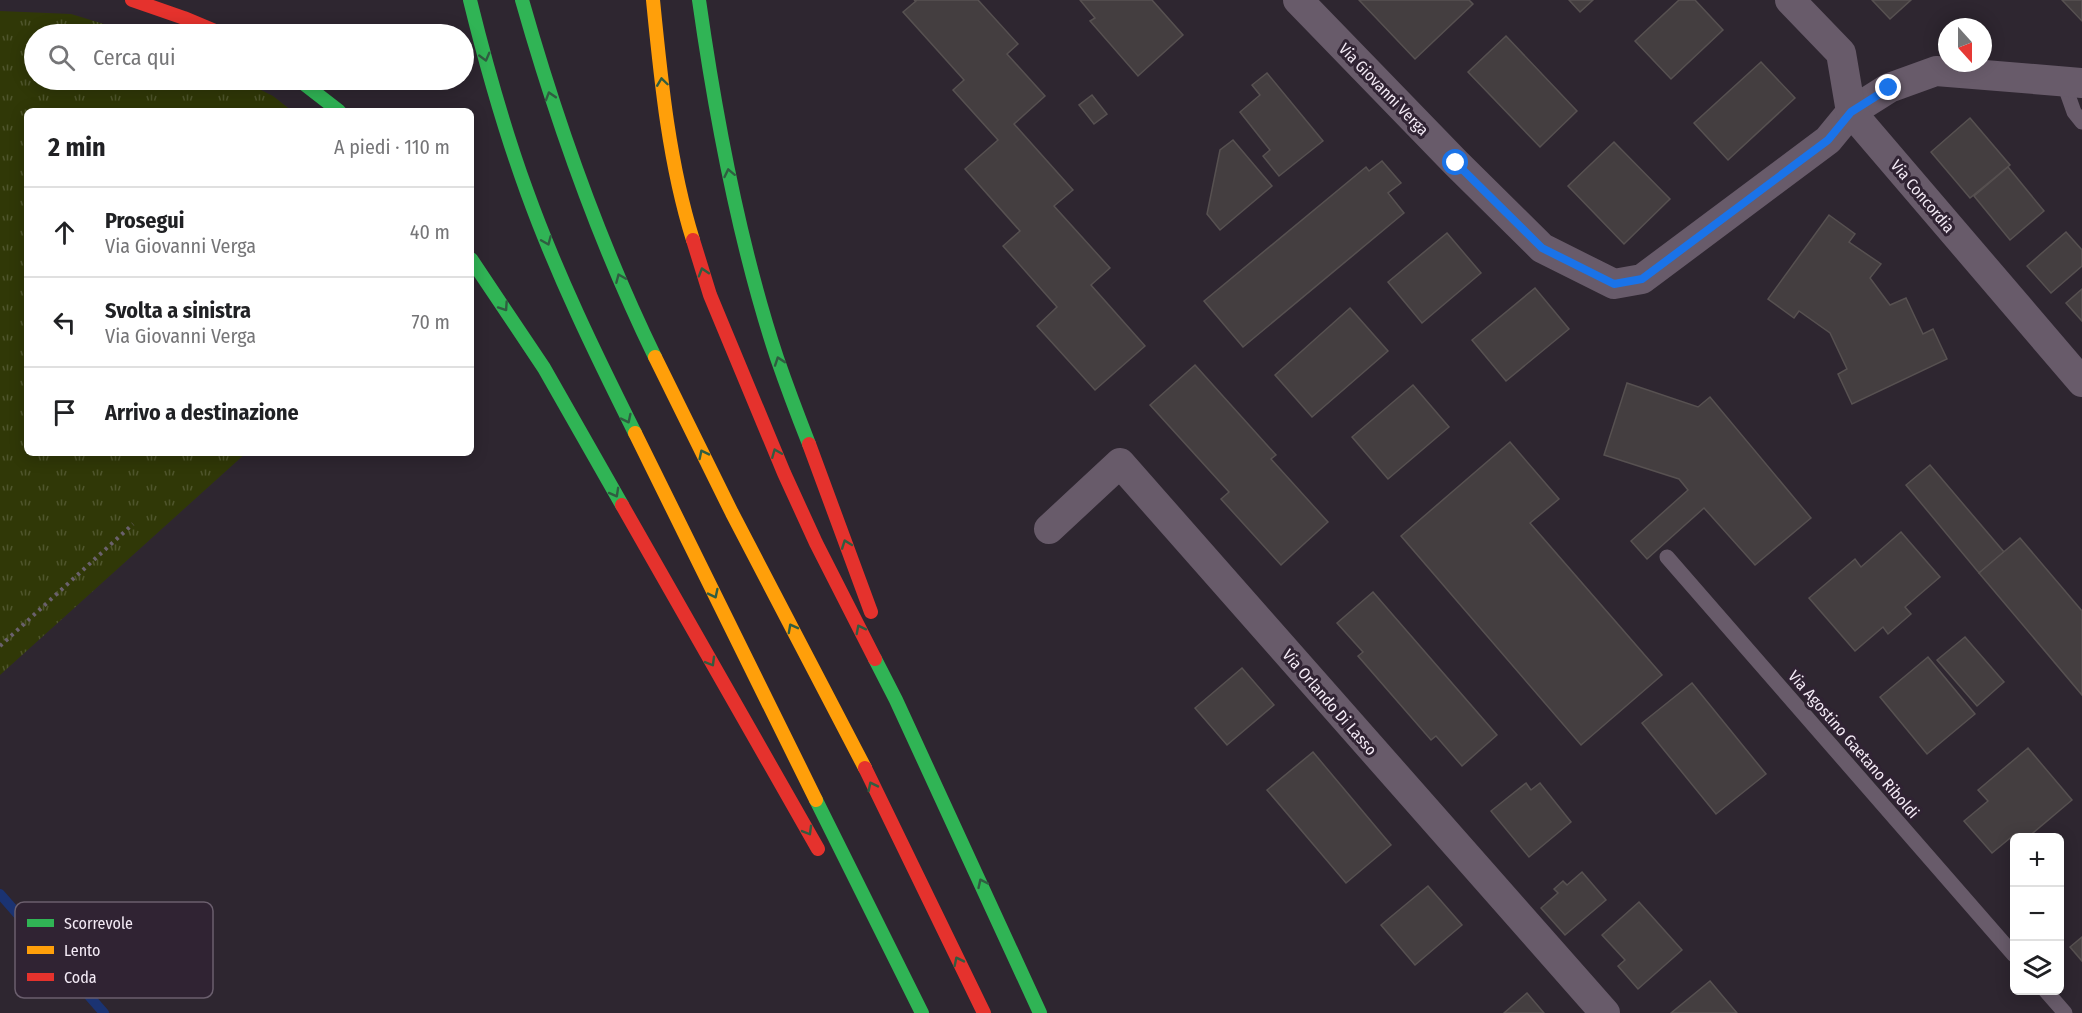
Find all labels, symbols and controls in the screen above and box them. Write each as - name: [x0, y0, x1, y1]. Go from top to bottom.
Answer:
- north arrow: [1938, 18, 1992, 72]
- search box: [24, 24, 474, 90]
- street label: Via Giovanni Verga: [1335, 39, 1433, 139]
- icon: search: [45, 41, 78, 74]
- text: Cerca qui: [93, 44, 176, 71]
- one-way arrow: [477, 51, 490, 61]
- route end: [1875, 74, 1901, 100]
- one-way arrow: [656, 78, 668, 87]
- one-way arrow: [545, 91, 557, 102]
- text: 2 min: [48, 132, 106, 163]
- text: A piedi · 110 m: [334, 135, 450, 159]
- route start: [1442, 149, 1468, 175]
- street label: Via Concordia: [1887, 156, 1959, 237]
- one-way arrow: [723, 168, 736, 178]
- text: Prosegui: [105, 207, 184, 234]
- icon: ahead: [48, 216, 81, 249]
- text: 40 m: [410, 220, 450, 244]
- text: Via Giovanni Verga: [105, 234, 256, 258]
- one-way arrow: [540, 235, 552, 246]
- one-way arrow: [698, 267, 710, 278]
- one-way arrow: [615, 273, 627, 284]
- text: Svolta a sinistra: [105, 297, 251, 324]
- one-way arrow: [497, 300, 508, 311]
- icon: left: [48, 306, 81, 339]
- text: 70 m: [412, 310, 450, 334]
- text: Via Giovanni Verga: [105, 324, 256, 348]
- one-way arrow: [773, 356, 786, 367]
- icon: arrive: [48, 396, 81, 429]
- text: Arrivo a destinazione: [105, 399, 299, 426]
- one-way arrow: [620, 413, 631, 423]
- one-way arrow: [771, 448, 783, 459]
- one-way arrow: [699, 450, 710, 460]
- one-way arrow: [608, 486, 619, 497]
- one-way arrow: [841, 539, 854, 550]
- one-way arrow: [706, 587, 718, 598]
- one-way arrow: [788, 623, 799, 634]
- one-way arrow: [856, 625, 867, 635]
- street label: Via Orlando Di Lasso: [1278, 645, 1381, 759]
- one-way arrow: [704, 656, 715, 666]
- street label: Via Agostino Gaetano Riboldi: [1784, 667, 1923, 822]
- one-way arrow: [868, 781, 880, 792]
- one-way arrow: [800, 825, 812, 836]
- map controls: [2010, 833, 2064, 995]
- button: +: [2010, 833, 2064, 887]
- one-way arrow: [977, 879, 989, 890]
- button: −: [2010, 887, 2064, 941]
- legend: [15, 902, 213, 998]
- text: Scorrevole: [64, 914, 133, 933]
- text: Lento: [64, 941, 100, 960]
- button: layers: [2010, 941, 2064, 995]
- one-way arrow: [954, 956, 966, 967]
- text: Coda: [64, 968, 97, 987]

